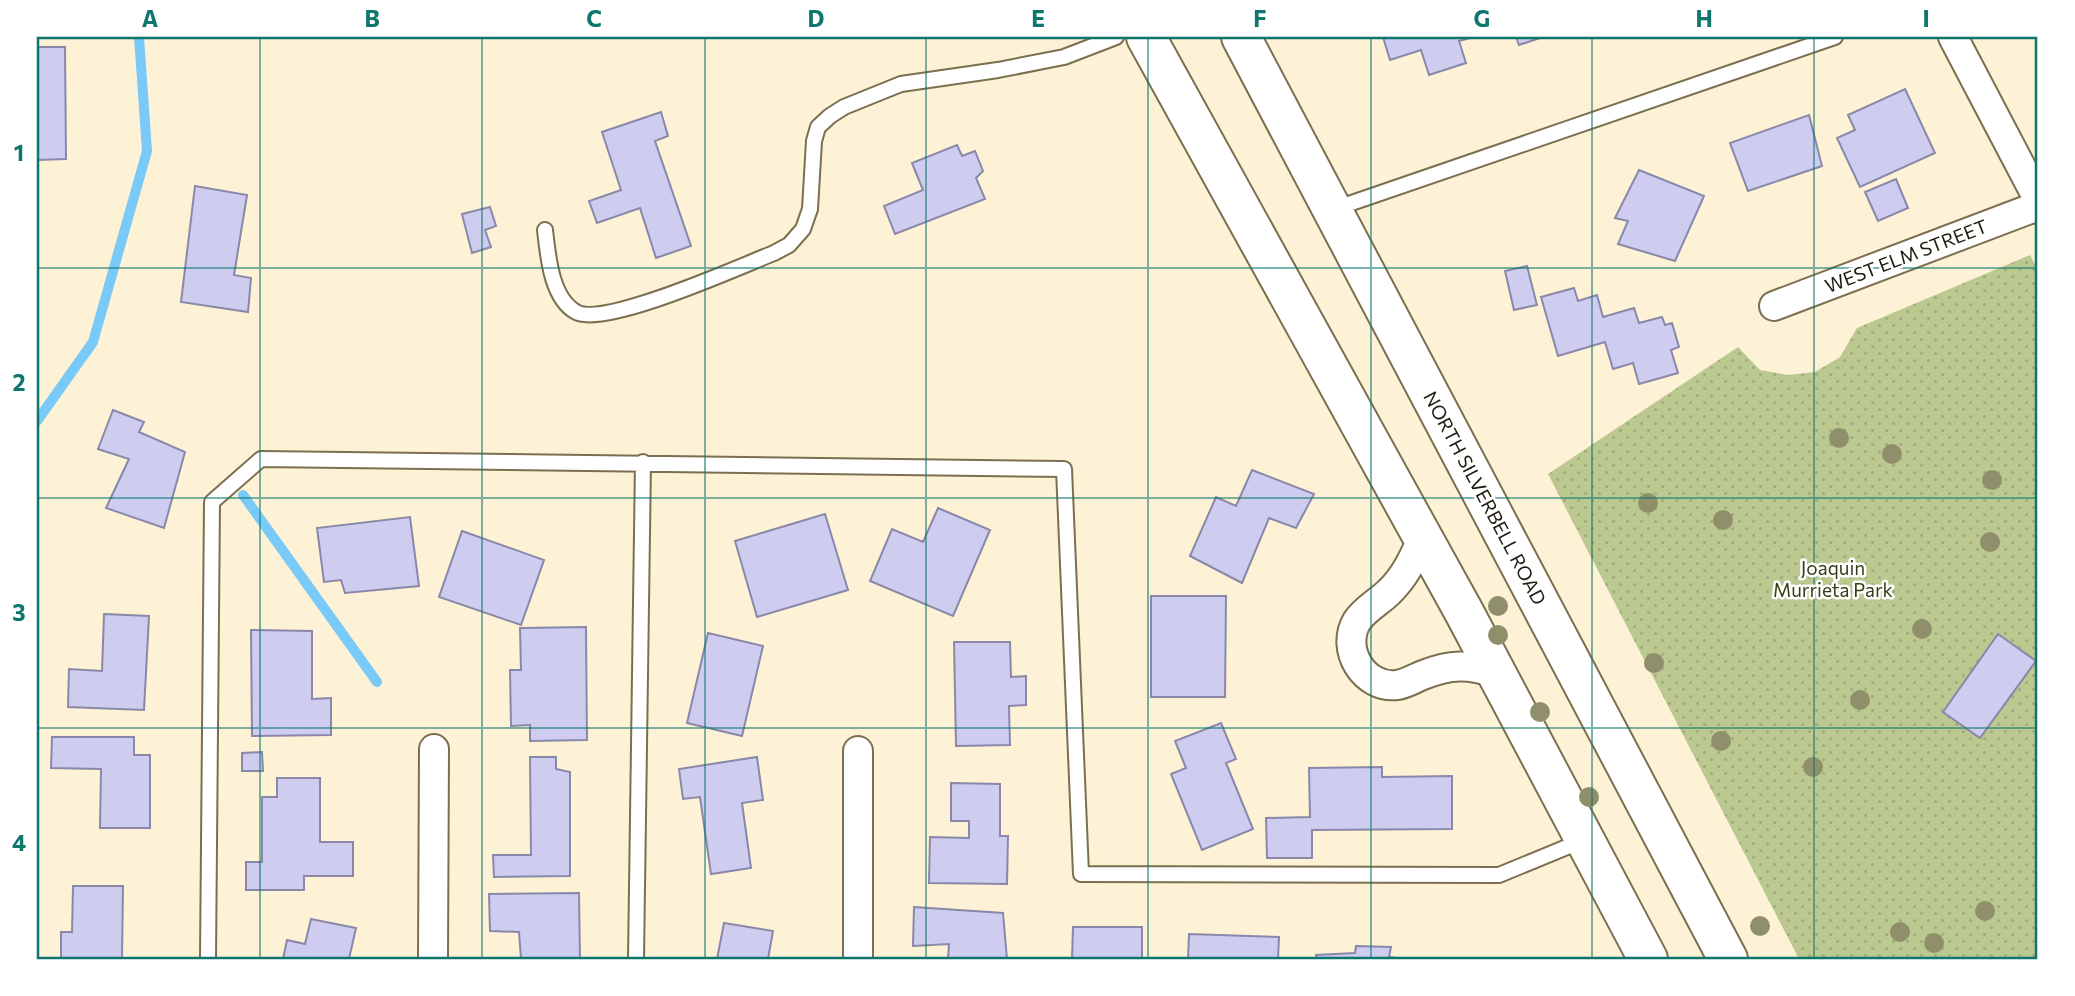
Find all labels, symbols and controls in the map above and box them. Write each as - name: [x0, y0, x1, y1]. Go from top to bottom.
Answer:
- text: A: [142, 4, 159, 32]
- text: B: [364, 4, 380, 32]
- text: C: [586, 4, 602, 32]
- text: D: [808, 4, 825, 32]
- text: E: [1031, 4, 1045, 32]
- text: F: [1253, 4, 1267, 32]
- text: G: [1474, 4, 1490, 32]
- text: H: [1695, 4, 1713, 32]
- text: I: [1922, 4, 1930, 32]
- text: 1: [14, 138, 24, 166]
- street label: WEST ELM STREET: [1821, 214, 1990, 297]
- text: 2: [12, 368, 26, 396]
- street label: NORTH SILVERBELL ROAD: [1419, 387, 1552, 608]
- park label: Joaquin Murrieta Park: [1773, 556, 1893, 601]
- text: 3: [12, 598, 26, 626]
- text: 4: [12, 828, 26, 856]

